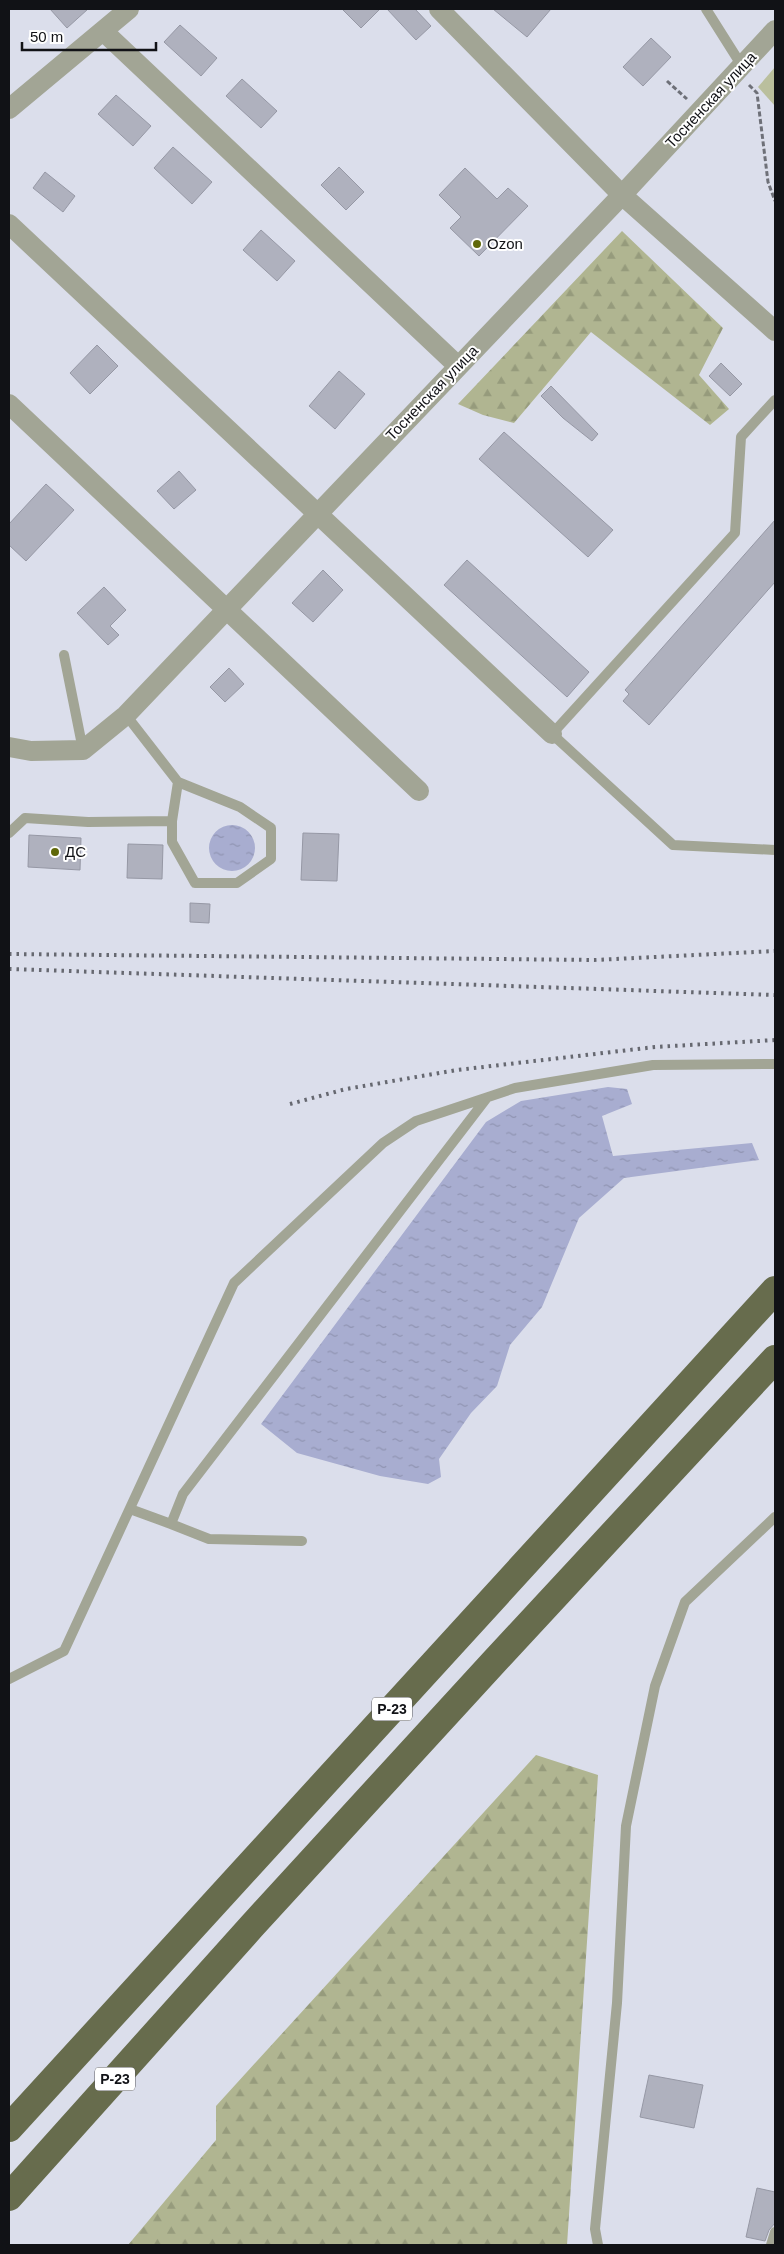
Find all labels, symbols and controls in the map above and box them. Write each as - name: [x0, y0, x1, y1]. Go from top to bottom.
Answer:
- scale bar: [22, 20, 156, 52]
- text: 50 m: [30, 28, 63, 45]
- street label: Тосненская улица: [662, 48, 760, 151]
- place label: Ozon: [487, 235, 523, 252]
- marker: Ozon: [471, 238, 483, 250]
- street label: Тосненская улица: [382, 341, 482, 444]
- place label: ДС: [65, 843, 86, 860]
- marker: ДС: [49, 846, 61, 858]
- road number: Р-23: [372, 1698, 412, 1720]
- road number: Р-23: [95, 2068, 135, 2090]

